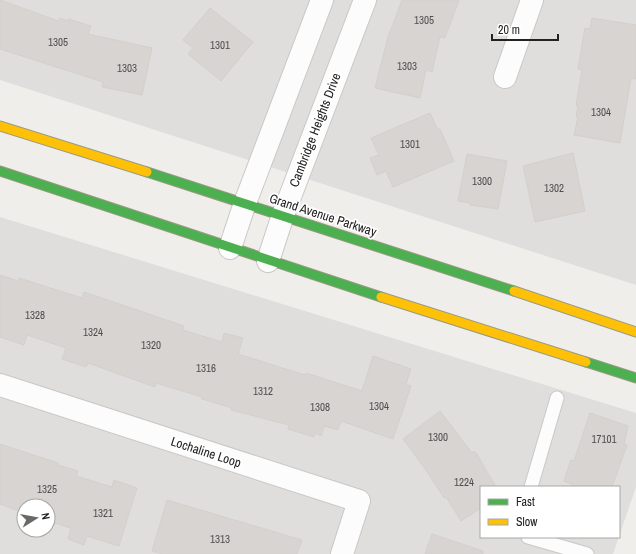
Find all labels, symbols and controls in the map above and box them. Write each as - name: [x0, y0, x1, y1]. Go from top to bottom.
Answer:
- house number: 1305: [414, 13, 434, 27]
- scale bar: [492, 16, 558, 42]
- text: 20 m: [498, 22, 520, 38]
- house number: 1305: [48, 35, 68, 49]
- house number: 1301: [210, 38, 230, 52]
- house number: 1303: [397, 59, 417, 73]
- house number: 1303: [117, 61, 137, 75]
- street label: Cambridge Heights Drive: [285, 70, 345, 189]
- house number: 1304: [591, 105, 611, 119]
- house number: 1301: [400, 137, 420, 151]
- house number: 1300: [472, 174, 492, 188]
- house number: 1302: [544, 181, 564, 195]
- street label: Grand Avenue Parkway: [267, 190, 379, 241]
- house number: 1328: [25, 308, 45, 322]
- house number: 1324: [83, 325, 103, 339]
- house number: 1320: [141, 338, 161, 352]
- house number: 1316: [196, 361, 216, 375]
- house number: 1312: [253, 384, 273, 398]
- house number: 1304: [369, 399, 389, 413]
- house number: 1308: [310, 400, 330, 414]
- house number: 1300: [428, 430, 448, 444]
- house number: 17101: [591, 432, 617, 446]
- street label: Lochaline Loop: [169, 433, 243, 471]
- house number: 1224: [454, 475, 474, 489]
- house number: 1325: [37, 482, 57, 496]
- legend: [480, 486, 620, 538]
- text: Fast: [516, 494, 535, 510]
- north arrow: [16, 498, 56, 538]
- house number: 1321: [93, 506, 113, 520]
- text: N: [38, 512, 53, 521]
- text: Slow: [516, 514, 538, 530]
- house number: 1313: [210, 532, 230, 546]

